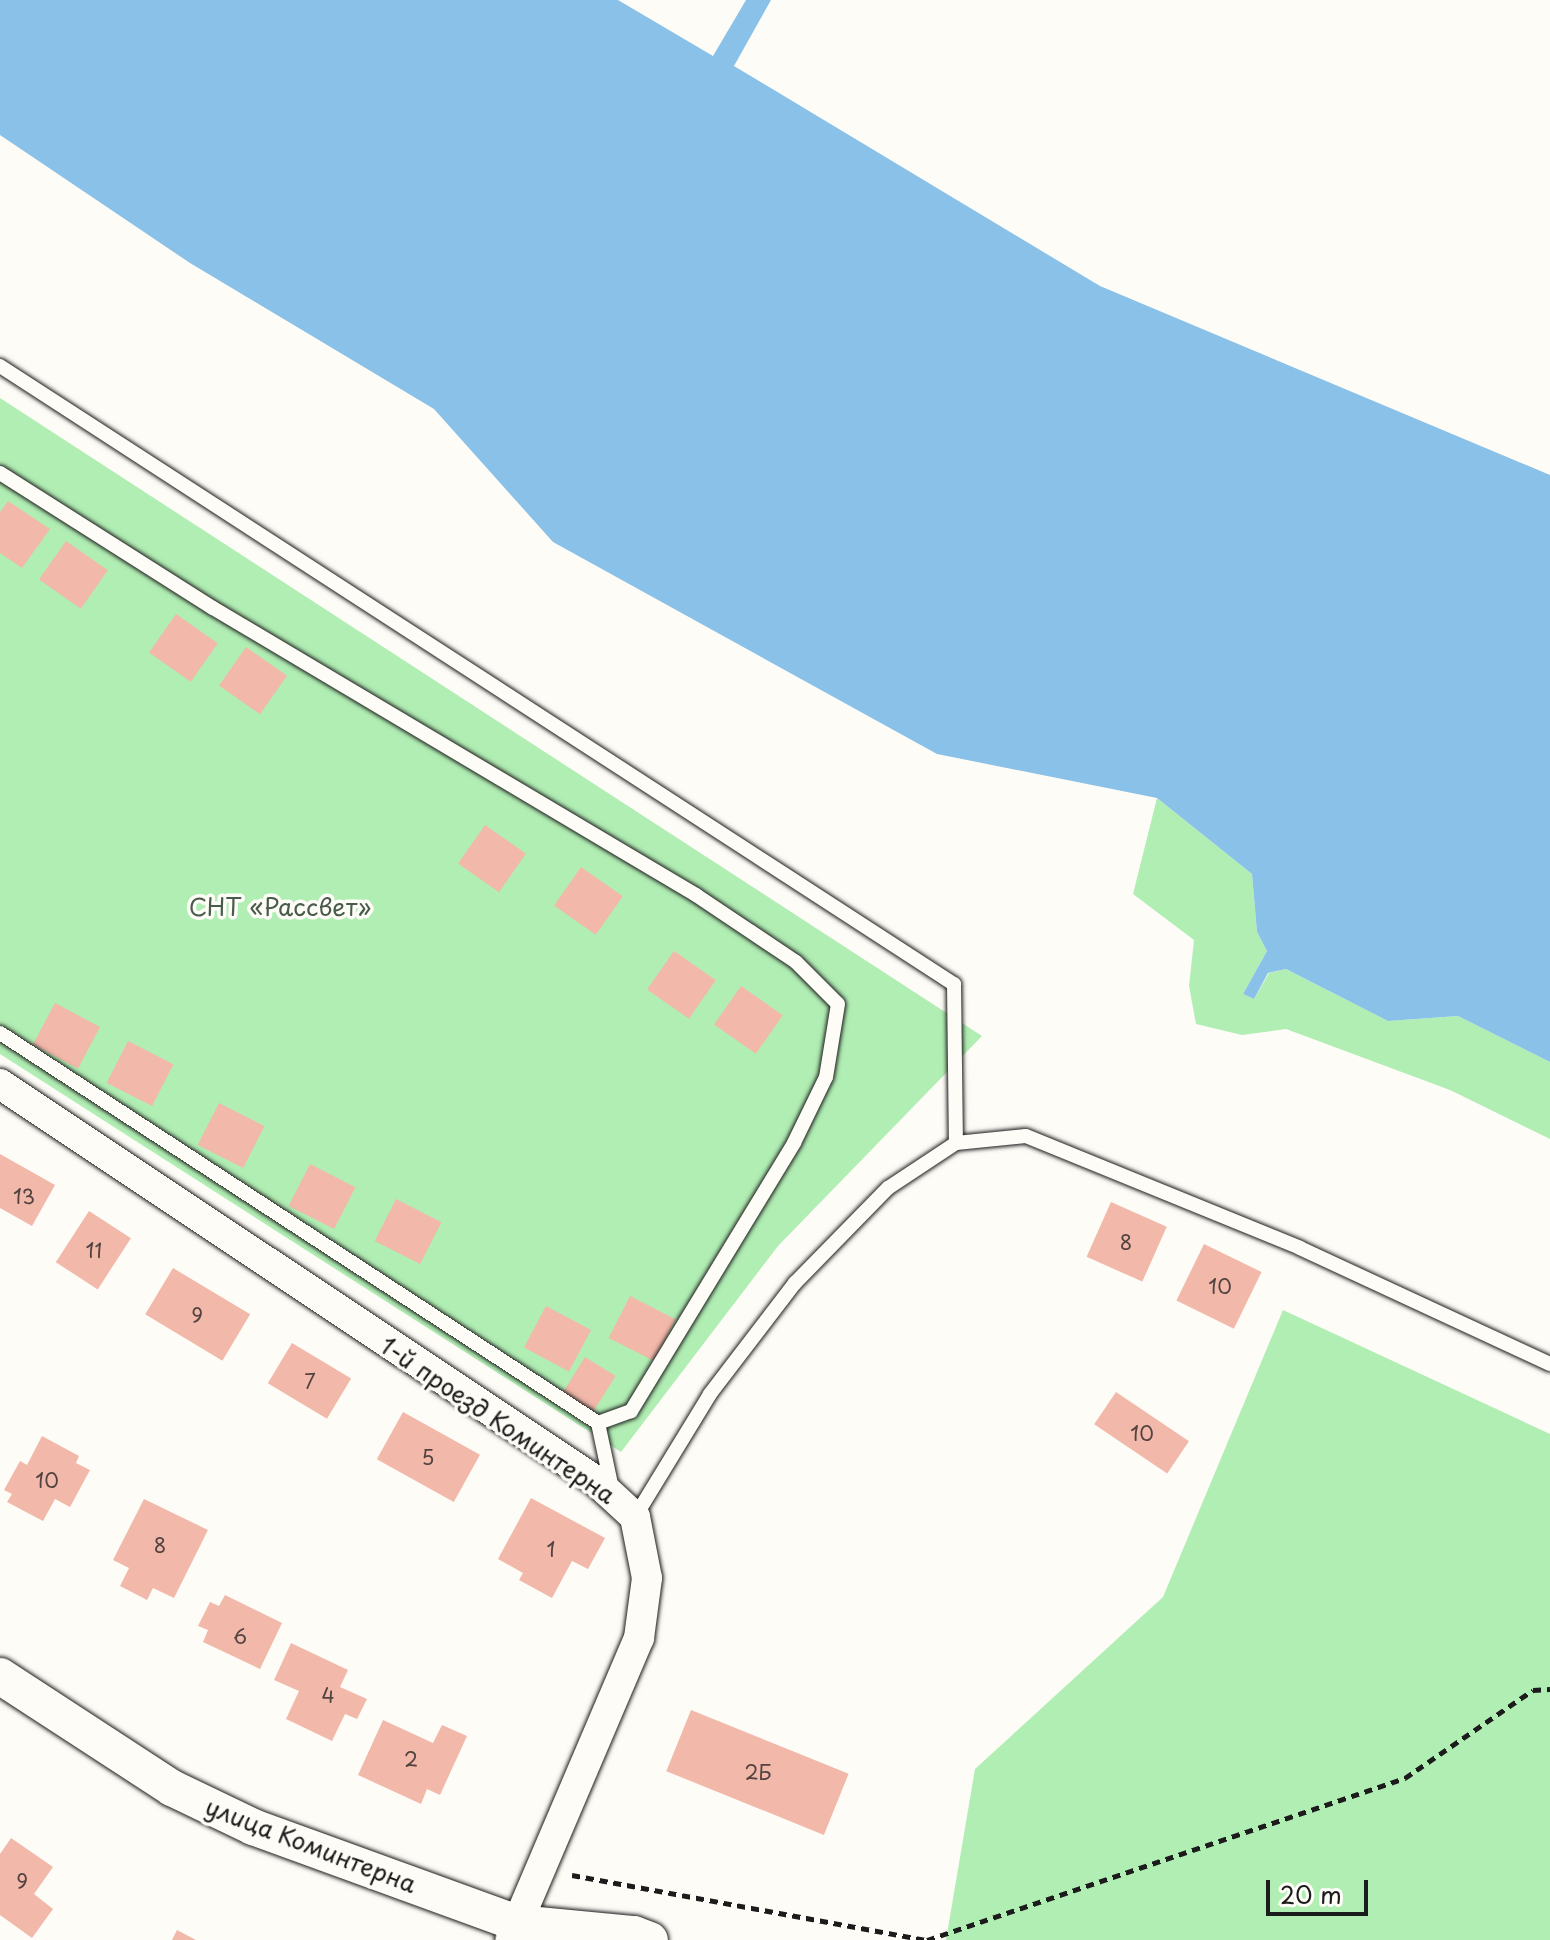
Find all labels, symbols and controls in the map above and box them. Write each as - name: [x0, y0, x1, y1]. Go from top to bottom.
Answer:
- park label: СНТ «Рассвет»: [189, 893, 371, 921]
- house number: 13: [13, 1184, 35, 1208]
- house number: 8: [1120, 1230, 1132, 1254]
- house number: 11: [86, 1238, 102, 1262]
- house number: 10: [1208, 1274, 1232, 1298]
- house number: 9: [191, 1303, 203, 1327]
- street label: 1-й проезд Коминтерна: [375, 1330, 621, 1510]
- house number: 7: [304, 1369, 316, 1393]
- house number: 10: [1130, 1421, 1154, 1445]
- house number: 5: [422, 1445, 434, 1469]
- house number: 10: [35, 1468, 59, 1492]
- house number: 8: [154, 1533, 166, 1557]
- house number: 1: [547, 1537, 555, 1561]
- house number: 6: [233, 1624, 247, 1648]
- house number: 4: [321, 1683, 335, 1707]
- house number: 2: [404, 1747, 418, 1771]
- house number: 2Б: [744, 1760, 772, 1784]
- street label: улица Коминтерна: [201, 1791, 421, 1899]
- scale bar: [1270, 1864, 1372, 1914]
- house number: 9: [16, 1869, 28, 1893]
- text: 20 m: [1280, 1876, 1342, 1912]

